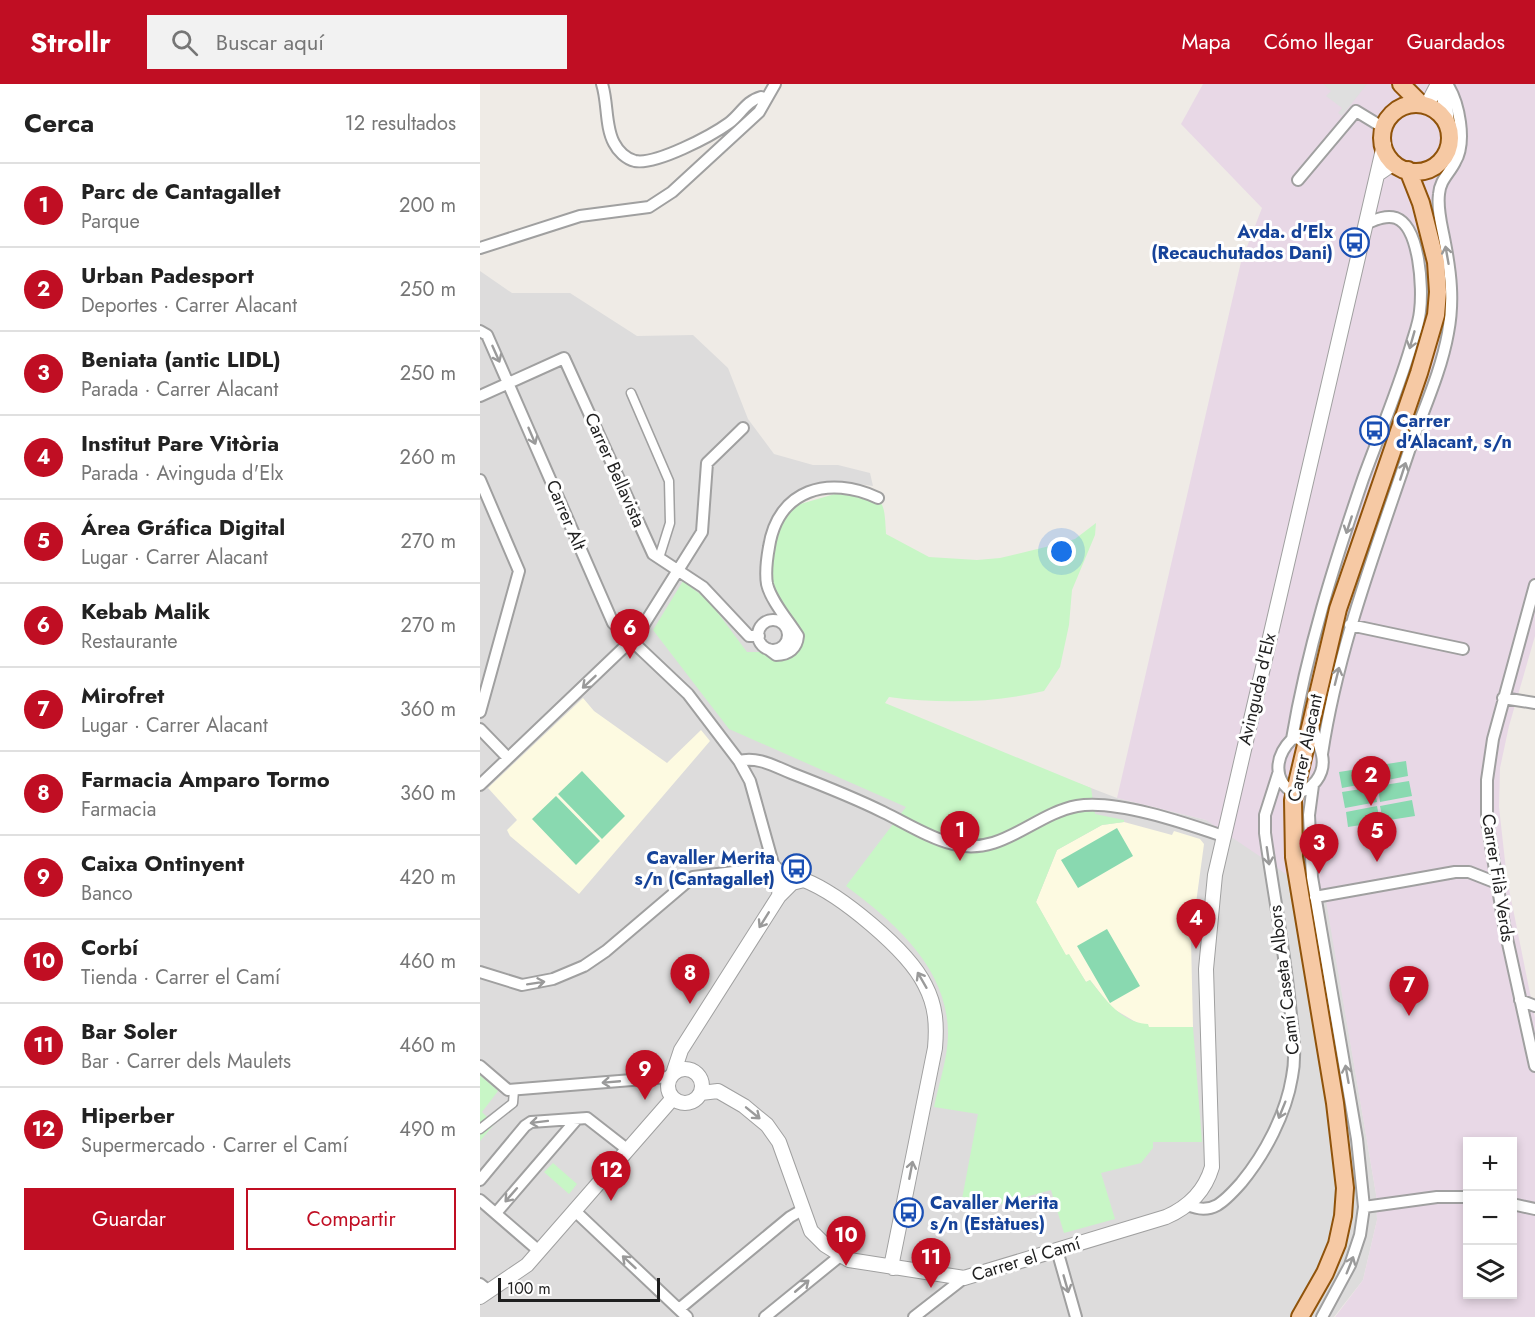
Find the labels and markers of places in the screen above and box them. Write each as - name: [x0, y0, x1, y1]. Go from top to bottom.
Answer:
- place label: Avda. d'Elx (Recauchutados Dani): [1151, 219, 1333, 266]
- bus stop icon: Avda. d'Elx (Recauchutados Dani): [1338, 226, 1370, 258]
- place label: Carrer d'Alacant, s/n: [1396, 408, 1512, 455]
- bus stop icon: Carrer d'Alacant, s/n: [1359, 415, 1391, 447]
- pin: 6: [610, 610, 650, 659]
- pin: 2: [1352, 756, 1390, 806]
- pin: 1: [940, 812, 980, 861]
- pin: 5: [1358, 812, 1396, 862]
- pin: 3: [1300, 824, 1338, 874]
- place label: Cavaller Merita s/n (Cantagallet): [635, 845, 775, 892]
- bus stop icon: Cavaller Merita s/n (Cantagallet): [780, 852, 812, 884]
- pin: 4: [1176, 900, 1216, 949]
- pin: 8: [670, 954, 710, 1004]
- pin: 7: [1390, 966, 1428, 1016]
- pin: 9: [626, 1050, 664, 1100]
- pin: 12: [592, 1152, 630, 1201]
- place label: Cavaller Merita s/n (Estàtues): [930, 1190, 1058, 1237]
- bus stop icon: Cavaller Merita s/n (Estàtues): [893, 1197, 925, 1229]
- pin: 10: [826, 1216, 866, 1266]
- pin: 11: [912, 1238, 950, 1288]

